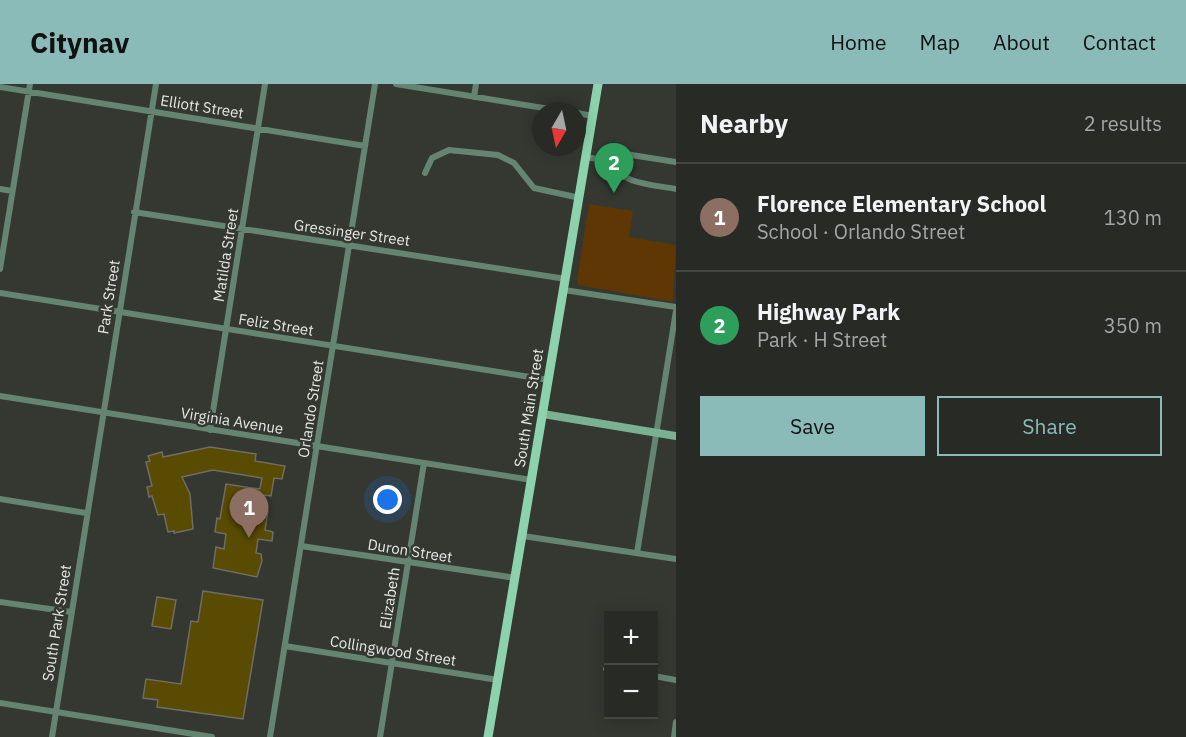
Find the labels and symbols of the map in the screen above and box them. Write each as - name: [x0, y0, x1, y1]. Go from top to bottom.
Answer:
- street label: Elliott Street: [159, 91, 245, 122]
- north arrow: [532, 102, 586, 156]
- pin: 2: [594, 144, 634, 193]
- street label: Matilda Street: [209, 207, 242, 303]
- street label: Gressinger Street: [293, 215, 411, 250]
- street label: Park Street: [93, 258, 124, 335]
- street label: Feliz Street: [237, 309, 315, 340]
- street label: South Main Street: [510, 347, 547, 469]
- street label: Orlando Street: [293, 359, 328, 459]
- street label: Virginia Avenue: [179, 403, 285, 438]
- your location: [373, 485, 402, 514]
- pin: 1: [230, 488, 268, 538]
- street label: Duron Street: [366, 534, 454, 567]
- street label: South Park Street: [38, 563, 75, 683]
- street label: Elizabeth: [375, 566, 404, 630]
- street label: Collingwood Street: [329, 631, 458, 670]

